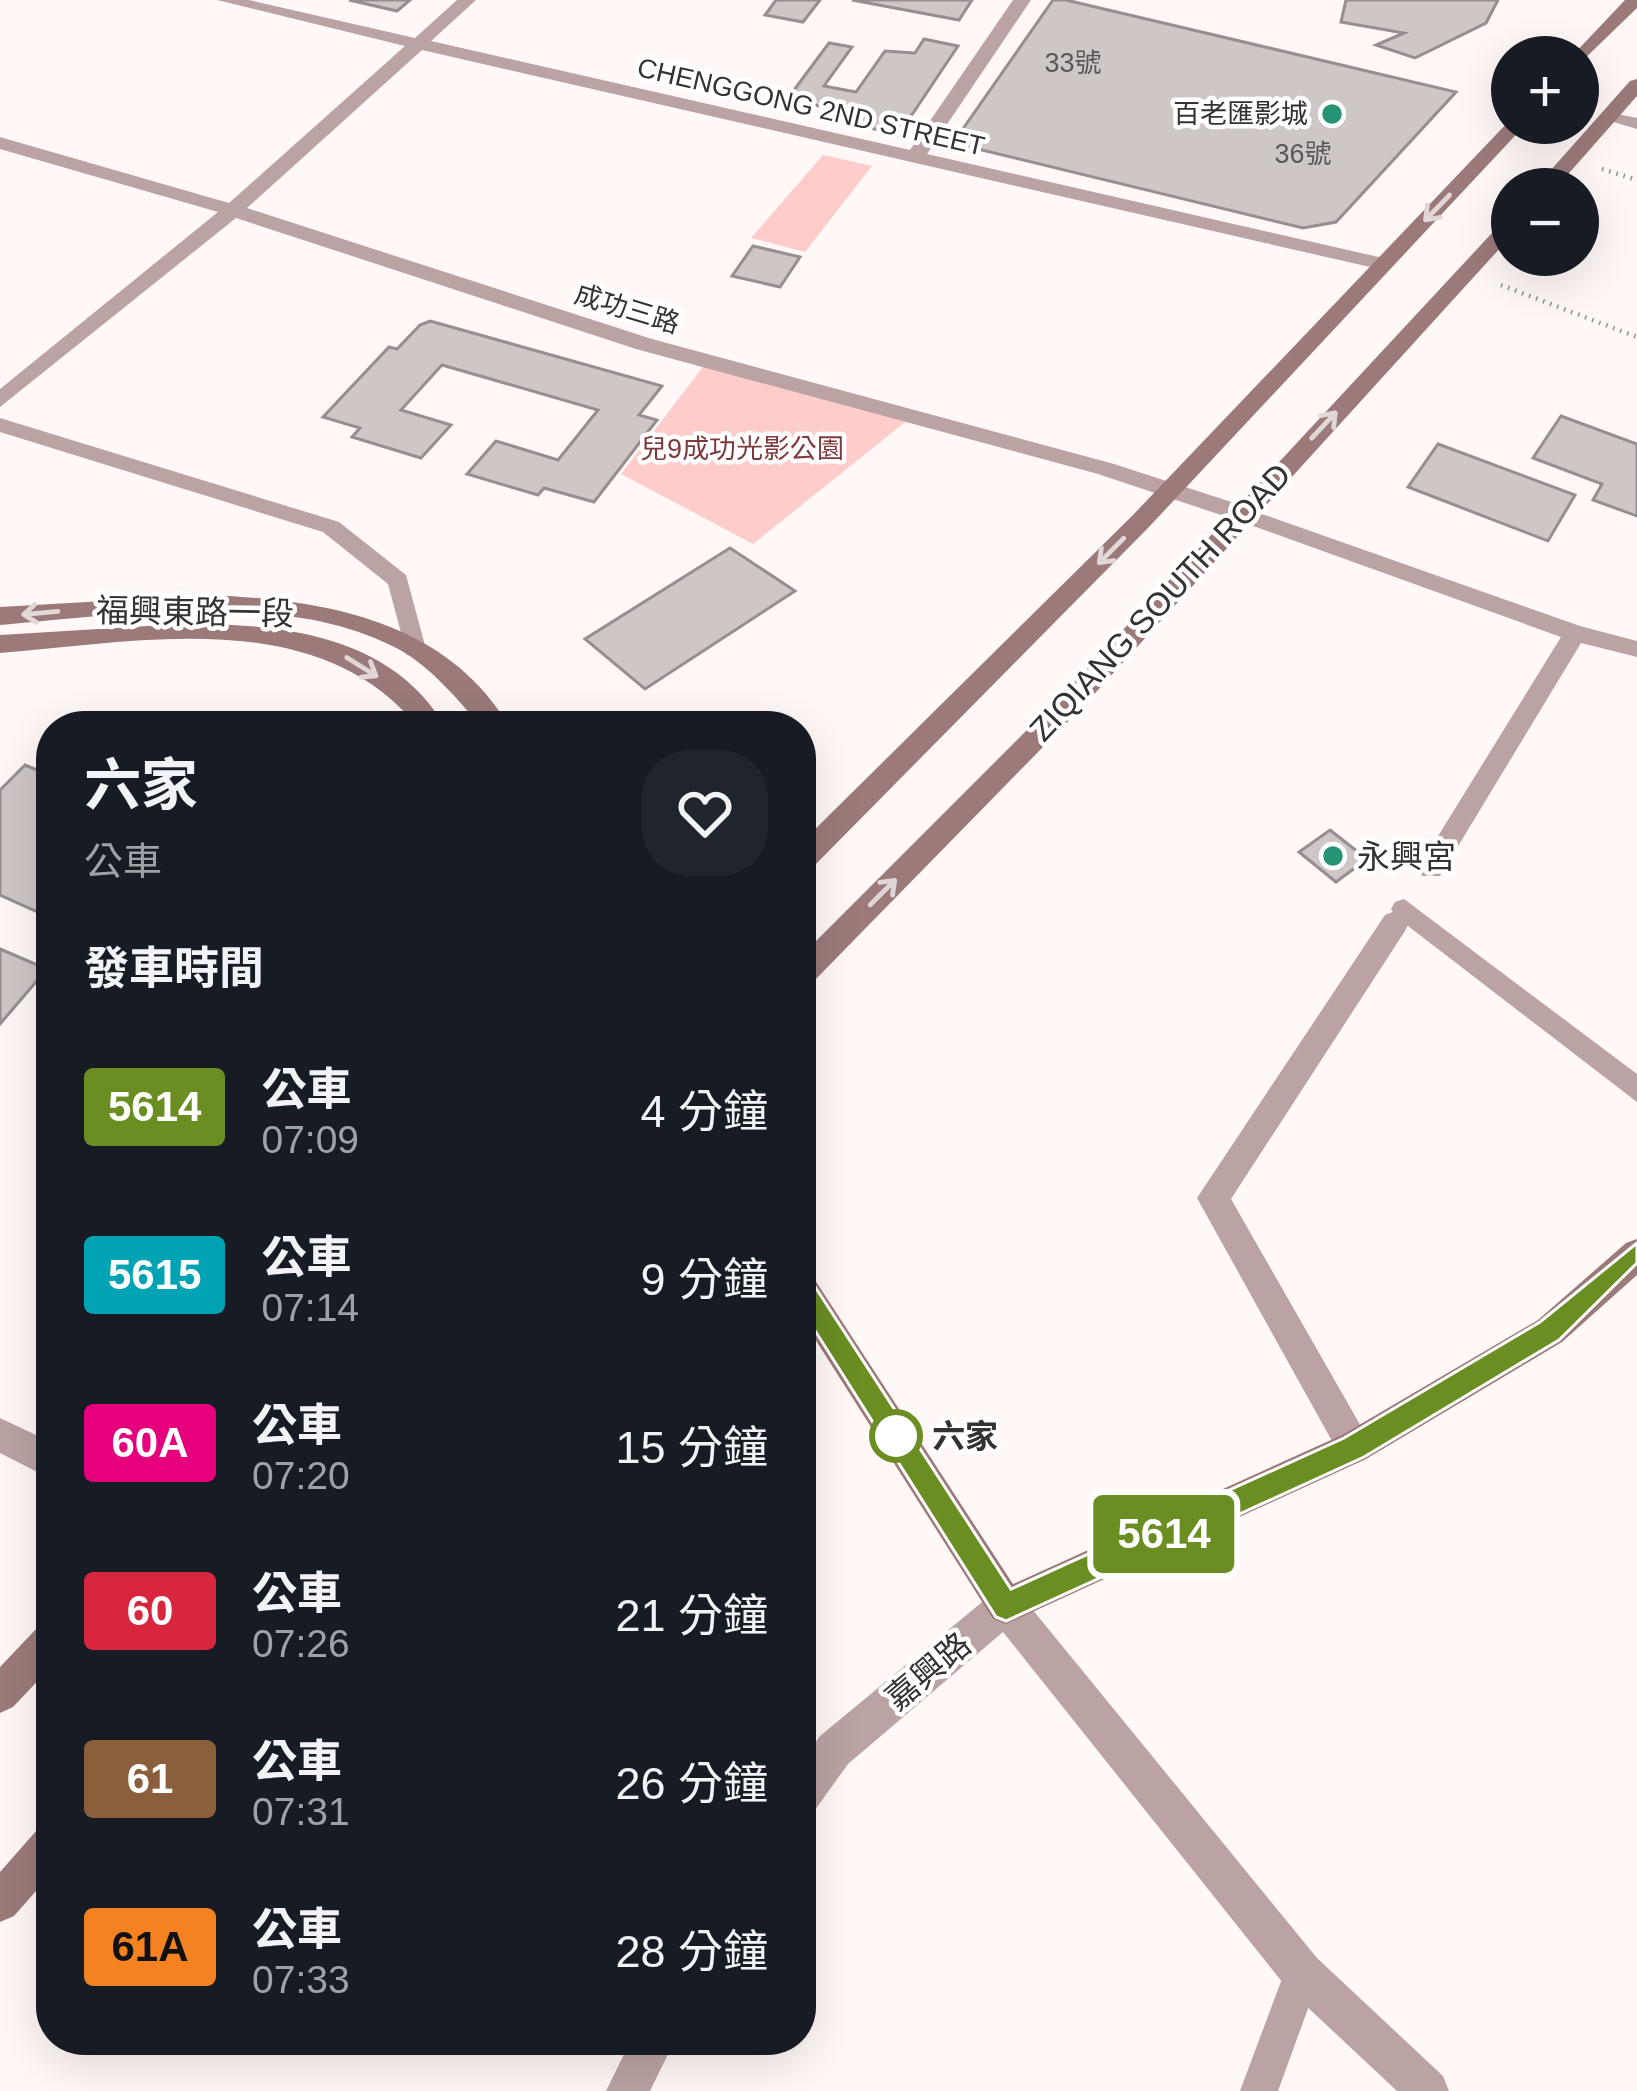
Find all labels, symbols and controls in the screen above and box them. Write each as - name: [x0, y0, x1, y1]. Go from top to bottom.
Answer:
- map controls: [1491, 36, 1599, 276]
- button: +: [1491, 36, 1599, 144]
- house number: 33號: [1044, 48, 1102, 78]
- street label: CHENGGONG 2ND STREET: [634, 52, 988, 162]
- place label: 百老匯影城: [1173, 99, 1308, 129]
- marker: 百老匯影城: [1319, 101, 1345, 127]
- house number: 36號: [1274, 139, 1332, 169]
- button: −: [1491, 168, 1599, 276]
- one-way arrow: [1423, 193, 1451, 222]
- street label: 成功三路: [571, 279, 683, 339]
- one-way arrow: [1310, 411, 1337, 441]
- park label: 兒9成功光影公園: [640, 434, 844, 464]
- street label: ZIQIANG SOUTH ROAD: [1022, 456, 1298, 748]
- one-way arrow: [1096, 536, 1126, 566]
- street label: 福興東路一段: [96, 592, 294, 632]
- one-way arrow: [21, 602, 60, 625]
- one-way arrow: [345, 655, 379, 679]
- button: heart: [642, 750, 768, 876]
- text: 六家: [84, 753, 198, 817]
- place label: 永興宮: [1357, 838, 1456, 875]
- text: 公車: [84, 840, 162, 883]
- marker: 永興宮: [1320, 843, 1346, 869]
- one-way arrow: [868, 878, 897, 907]
- text: 發車時間: [84, 943, 264, 994]
- text: 公車: [261, 1064, 351, 1115]
- text: 5614: [108, 1083, 201, 1130]
- text: 4 分鐘: [640, 1086, 768, 1137]
- text: 07:09: [261, 1118, 359, 1161]
- text: 公車: [261, 1232, 351, 1283]
- text: 5615: [108, 1251, 201, 1298]
- text: 9 分鐘: [640, 1254, 768, 1305]
- text: 07:14: [261, 1286, 359, 1329]
- text: 公車: [252, 1400, 342, 1451]
- marker: 六家: [871, 1411, 921, 1461]
- place label: 六家: [932, 1418, 998, 1455]
- text: 60A: [111, 1419, 189, 1466]
- text: 15 分鐘: [615, 1422, 768, 1473]
- text: 07:20: [252, 1454, 350, 1497]
- line badge: 5614: [1080, 1495, 1248, 1573]
- text: 5614: [1117, 1510, 1211, 1557]
- text: 公車: [252, 1568, 342, 1619]
- text: 60: [127, 1587, 173, 1634]
- text: 21 分鐘: [615, 1590, 768, 1641]
- text: 07:26: [252, 1622, 350, 1665]
- street label: 嘉興路: [878, 1625, 978, 1717]
- text: 公車: [252, 1736, 342, 1787]
- text: 61: [127, 1755, 173, 1802]
- text: 26 分鐘: [615, 1758, 768, 1809]
- text: 07:31: [252, 1790, 350, 1833]
- text: 公車: [252, 1904, 342, 1955]
- text: 61A: [111, 1923, 189, 1970]
- text: 28 分鐘: [615, 1926, 768, 1977]
- text: 07:33: [252, 1958, 350, 2001]

